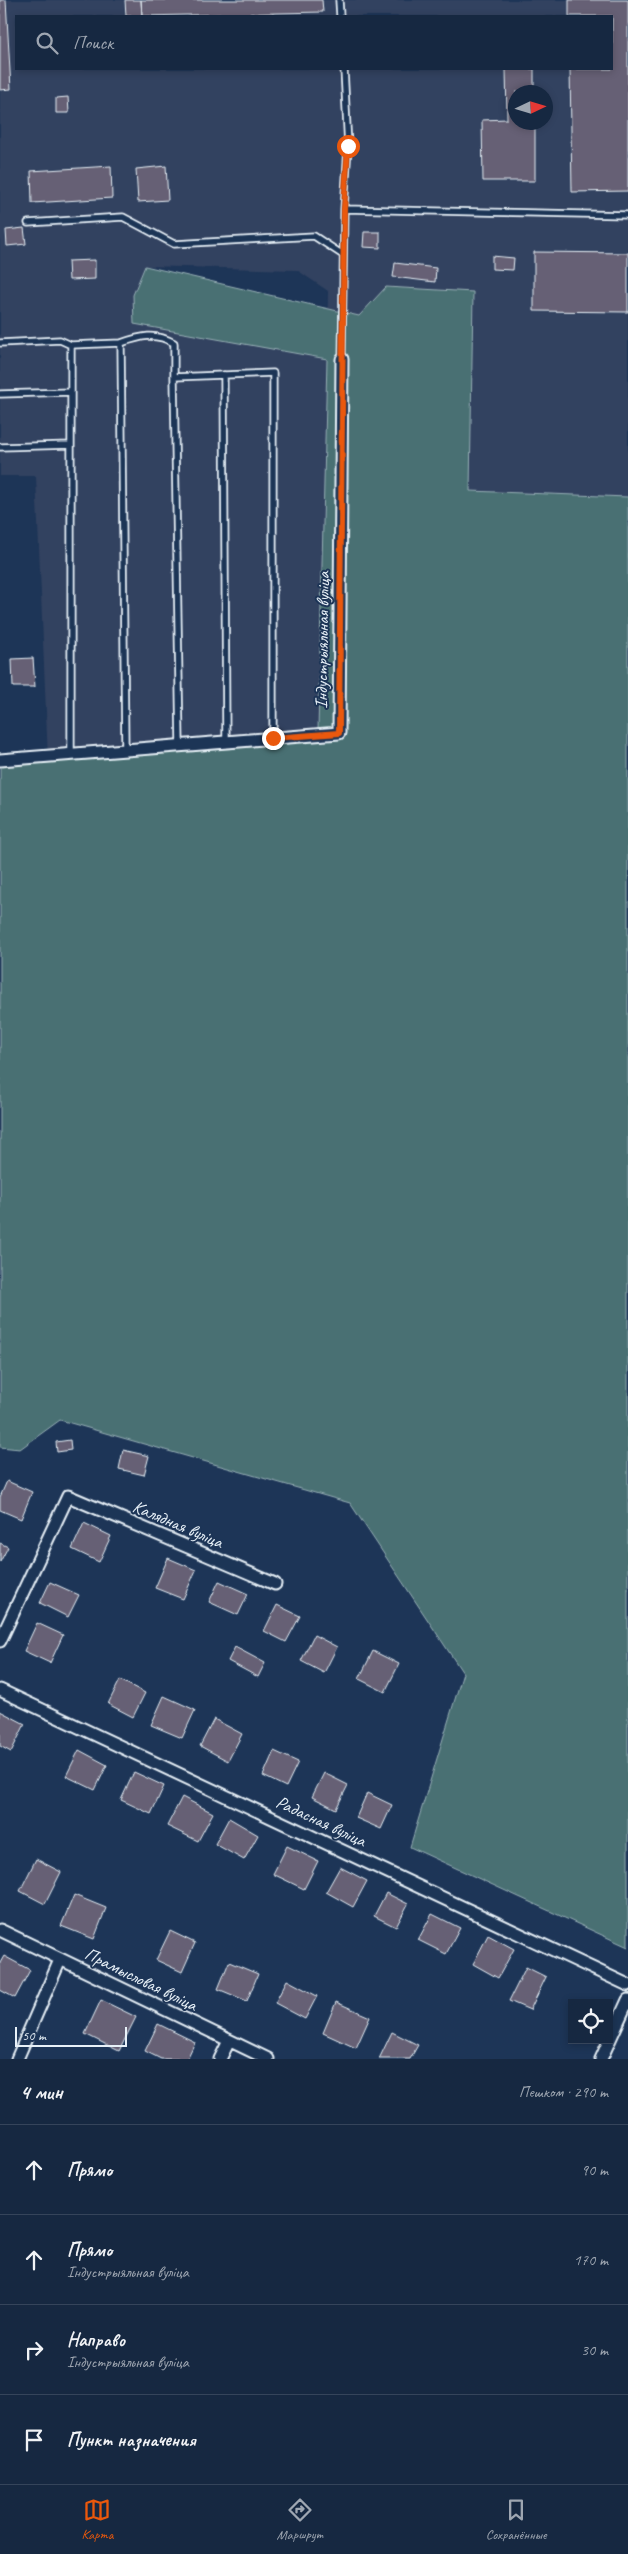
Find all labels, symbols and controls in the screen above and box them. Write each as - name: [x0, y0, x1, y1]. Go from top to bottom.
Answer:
- search box: [15, 15, 613, 70]
- icon: search: [33, 29, 61, 57]
- text: Поиск: [73, 31, 113, 55]
- north arrow: [508, 85, 553, 130]
- route start: [337, 135, 360, 158]
- street label: Індустрыяльная вуліца: [310, 570, 334, 709]
- route end: [262, 727, 285, 750]
- street label: Калядная вуліца: [130, 1495, 227, 1553]
- street label: Радасная вуліца: [273, 1791, 370, 1852]
- street label: Прамысловая вуліца: [81, 1942, 202, 2016]
- map controls: [568, 1999, 613, 2044]
- button: locate: [568, 1999, 613, 2044]
- scale bar: [15, 2024, 128, 2047]
- text: 50 m: [22, 2027, 46, 2044]
- text: 4 мин: [20, 2079, 63, 2105]
- text: Пешком · 290 m: [519, 2082, 608, 2102]
- icon: ahead: [20, 2156, 48, 2184]
- text: Прямо: [67, 2158, 112, 2182]
- text: 90 m: [581, 2160, 608, 2180]
- text: Прямо: [67, 2238, 112, 2262]
- icon: ahead: [20, 2246, 48, 2274]
- text: 170 m: [574, 2250, 608, 2270]
- text: Індустрыяльная вуліца: [67, 2262, 189, 2282]
- text: Направо: [67, 2328, 125, 2352]
- icon: right: [20, 2336, 48, 2364]
- text: 30 m: [581, 2340, 608, 2360]
- text: Індустрыяльная вуліца: [67, 2352, 189, 2372]
- icon: arrive: [20, 2426, 48, 2454]
- text: Пункт назначения: [67, 2428, 196, 2452]
- tab: Карта: [81, 2496, 114, 2543]
- tab: Маршрут: [276, 2496, 323, 2543]
- tab: Сохранённые: [486, 2496, 546, 2543]

